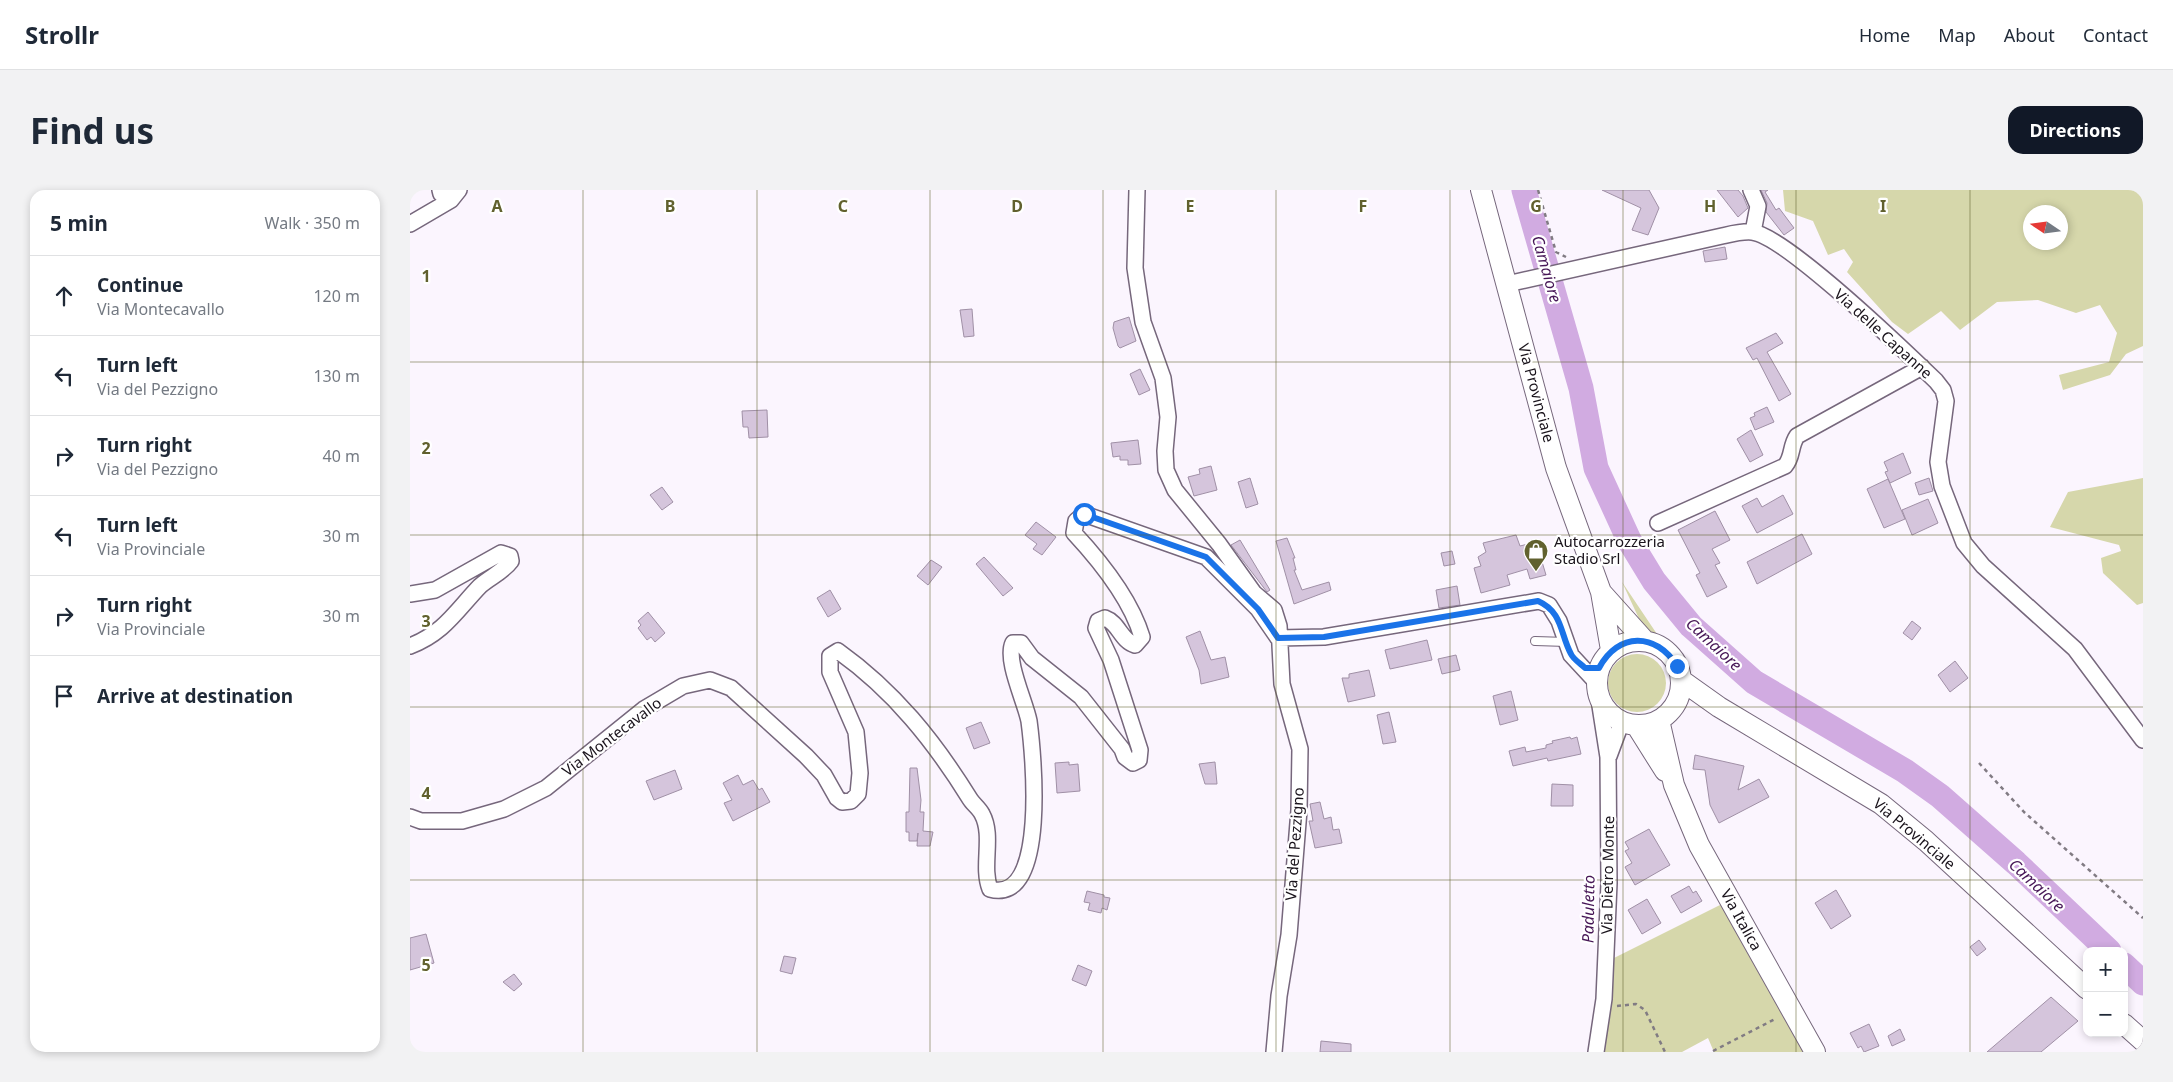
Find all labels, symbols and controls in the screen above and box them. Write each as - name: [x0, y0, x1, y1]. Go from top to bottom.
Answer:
- text: Strollr: [25, 18, 99, 51]
- text: Home: [1859, 23, 1910, 47]
- text: Map: [1938, 23, 1976, 47]
- text: About: [2004, 23, 2055, 47]
- text: Contact: [2083, 23, 2148, 47]
- button: Directions: [2008, 106, 2143, 154]
- text: Find us: [30, 107, 154, 154]
- text: A: [491, 195, 503, 217]
- text: B: [665, 195, 675, 217]
- text: C: [838, 195, 848, 217]
- text: D: [1011, 195, 1023, 217]
- text: E: [1186, 195, 1195, 217]
- text: F: [1359, 195, 1367, 217]
- text: G: [1530, 195, 1542, 217]
- text: H: [1704, 195, 1716, 217]
- text: I: [1880, 195, 1886, 217]
- north arrow: [2023, 205, 2068, 250]
- text: 5 min: [50, 209, 108, 237]
- text: Walk · 350 m: [265, 212, 360, 234]
- water label: Camaiore: [1527, 233, 1567, 305]
- text: 1: [421, 265, 431, 287]
- text: Continue: [97, 272, 183, 298]
- icon: ahead: [50, 282, 78, 310]
- street label: Via delle Capanne: [1830, 284, 1937, 383]
- text: 120 m: [313, 285, 360, 307]
- text: Via Montecavallo: [97, 298, 224, 320]
- street label: Via Provinciale: [1514, 341, 1560, 444]
- text: Turn left: [97, 352, 178, 378]
- icon: left: [50, 362, 78, 390]
- text: 130 m: [313, 365, 360, 387]
- text: Via del Pezzigno: [97, 378, 218, 400]
- text: Turn right: [97, 432, 192, 458]
- text: 2: [421, 437, 431, 459]
- icon: right: [50, 442, 78, 470]
- text: 40 m: [323, 445, 360, 467]
- text: Via del Pezzigno: [97, 458, 218, 480]
- route start: [1073, 503, 1096, 526]
- text: Turn left: [97, 512, 178, 538]
- icon: left: [50, 522, 78, 550]
- text: 30 m: [323, 525, 360, 547]
- place label: Autocarrozzeria Stadio Srl: [1554, 531, 1665, 568]
- text: Via Provinciale: [97, 538, 205, 560]
- shop icon: Autocarrozzeria Stadio Srl: [1523, 538, 1549, 572]
- text: Turn right: [97, 592, 192, 618]
- icon: right: [50, 602, 78, 630]
- text: 30 m: [323, 605, 360, 627]
- text: 3: [421, 610, 431, 632]
- water label: Camaiore: [1681, 613, 1747, 675]
- text: Via Provinciale: [97, 618, 205, 640]
- route end: [1666, 655, 1689, 678]
- icon: arrive: [50, 682, 78, 710]
- text: Arrive at destination: [97, 683, 293, 709]
- street label: Via Montecavallo: [558, 692, 665, 780]
- text: 4: [421, 782, 431, 804]
- street label: Via del Pezzigno: [1280, 787, 1308, 901]
- street label: Via Provinciale: [1869, 793, 1960, 874]
- street label: Via Dietro Monte: [1596, 816, 1618, 934]
- water label: Camaiore: [2004, 854, 2070, 916]
- water label: Paduletto: [1576, 875, 1600, 943]
- street label: Via Italica: [1717, 885, 1767, 954]
- map controls: [2083, 947, 2128, 1037]
- button: +: [2083, 947, 2128, 992]
- text: 5: [421, 954, 431, 976]
- button: −: [2083, 992, 2128, 1037]

